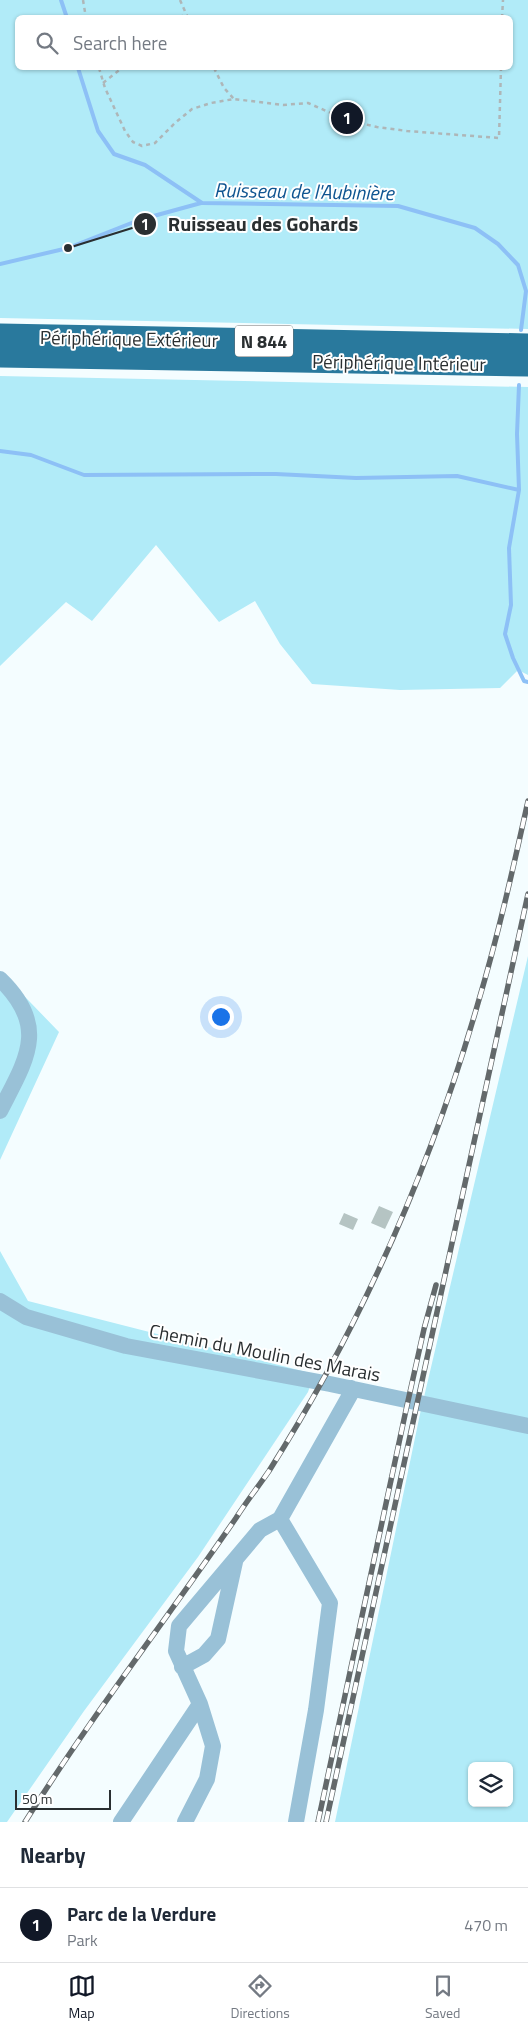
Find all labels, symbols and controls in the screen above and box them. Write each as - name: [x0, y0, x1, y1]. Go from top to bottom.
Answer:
- search box: [15, 15, 513, 70]
- text: Search here: [73, 28, 167, 57]
- icon: search: [33, 29, 61, 57]
- pin: 1: [331, 99, 363, 137]
- water label: Ruisseau de l'Aubinière: [214, 174, 396, 208]
- callout: Ruisseau des Gohards: [133, 207, 368, 242]
- text: Ruisseau des Gohards: [168, 208, 358, 239]
- text: 1: [141, 213, 149, 236]
- street label: Périphérique Extérieur: [40, 322, 219, 354]
- road number: N 844: [235, 326, 293, 356]
- street label: Périphérique Intérieur: [312, 346, 487, 378]
- your location: [208, 1004, 234, 1030]
- street label: Chemin du Moulin des Marais: [147, 1315, 383, 1389]
- map controls: [468, 1762, 513, 1807]
- button: layers: [468, 1762, 513, 1807]
- scale bar: [15, 1787, 111, 1810]
- text: 50 m: [22, 1788, 52, 1809]
- text: Nearby: [20, 1839, 85, 1871]
- text: Parc de la Verdure: [67, 1899, 216, 1928]
- text: 1: [32, 1913, 40, 1937]
- text: 470 m: [464, 1913, 508, 1937]
- text: Park: [67, 1928, 98, 1952]
- tab: Map: [68, 1972, 96, 2023]
- tab: Directions: [231, 1972, 290, 2023]
- tab: Saved: [425, 1972, 461, 2023]

